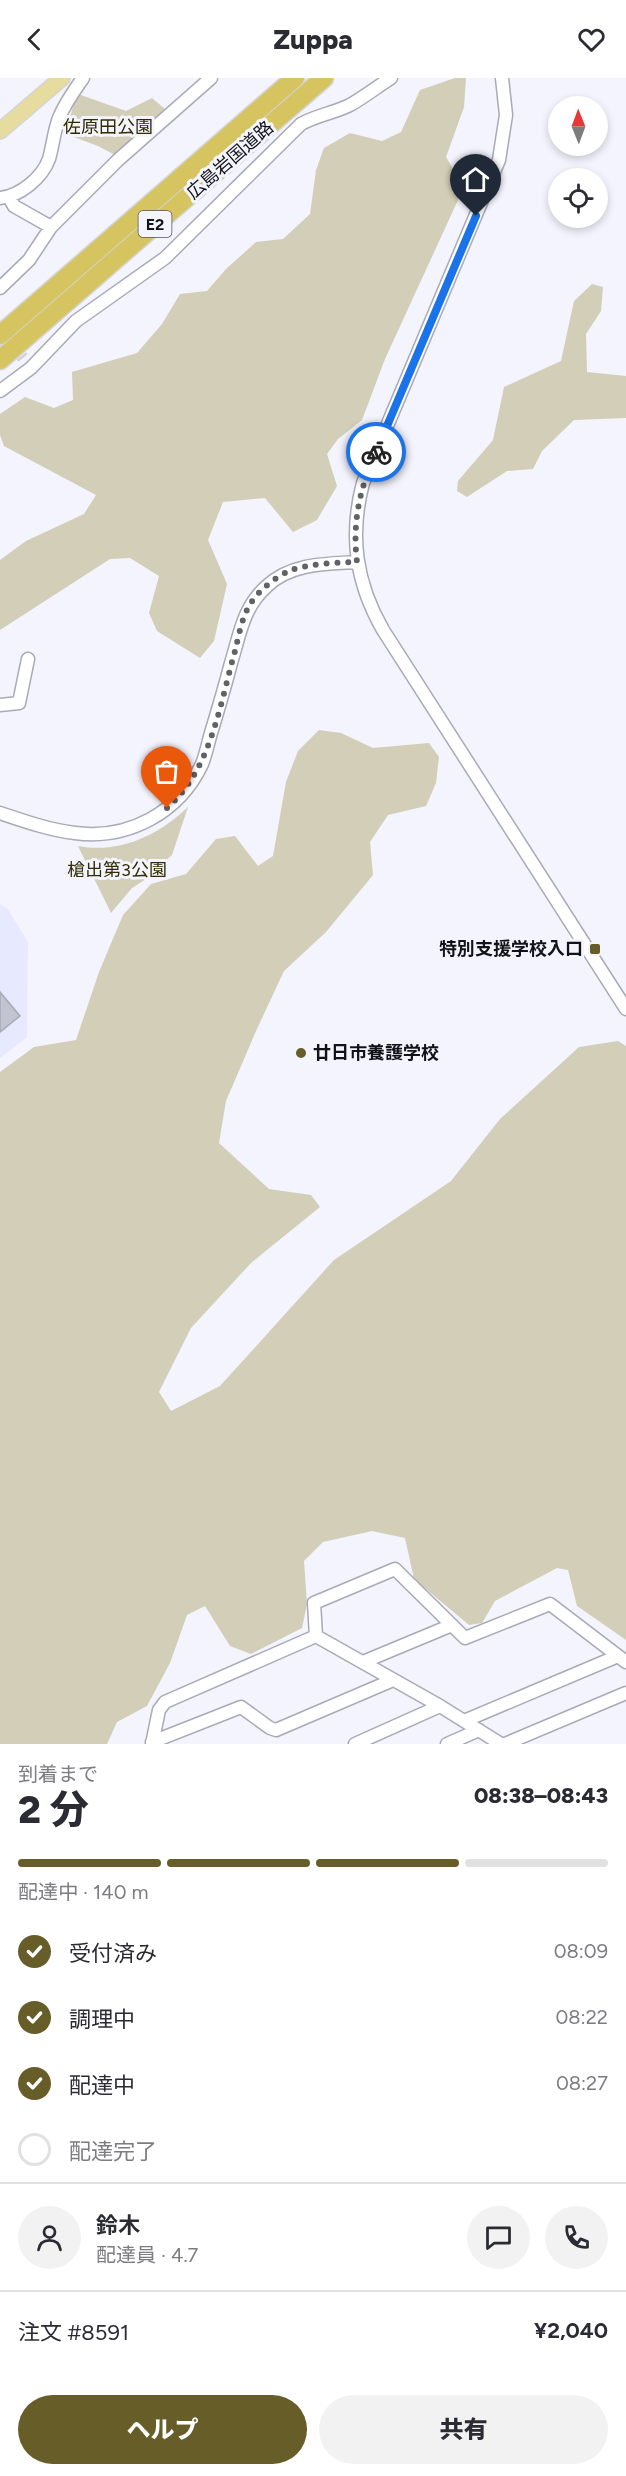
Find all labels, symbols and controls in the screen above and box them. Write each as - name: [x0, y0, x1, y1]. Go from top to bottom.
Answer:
- icon: back: [18, 23, 51, 56]
- text: Zuppa: [273, 23, 353, 56]
- icon: heart: [575, 23, 608, 56]
- north arrow: [548, 96, 608, 156]
- map controls: [548, 96, 608, 228]
- park label: 佐原田公園: [63, 116, 153, 138]
- street label: 広島岩国道路: [182, 116, 278, 204]
- pin: [450, 154, 501, 216]
- icon: home: [459, 163, 492, 196]
- button: locate: [548, 168, 608, 228]
- road number: E2: [138, 211, 172, 237]
- courier: [346, 422, 406, 482]
- icon: bike: [360, 436, 393, 469]
- pin: [141, 746, 192, 808]
- icon: bag: [150, 755, 183, 788]
- park label: 槍出第3公園: [67, 859, 167, 881]
- place label: 特別支援学校入口: [439, 938, 583, 960]
- marker: 特別支援学校入口: [588, 942, 602, 956]
- place label: 廿日市養護学校: [313, 1042, 439, 1064]
- marker: 廿日市養護学校: [294, 1046, 308, 1060]
- text: 到着まで: [18, 1762, 98, 1786]
- text: 08:38–08:43: [474, 1782, 608, 1809]
- text: 2 分: [18, 1786, 89, 1833]
- text: 配達中 · 140 m: [18, 1880, 148, 1904]
- icon: check: [18, 1935, 51, 1968]
- text: 08:09: [554, 1939, 608, 1963]
- text: 受付済み: [69, 1940, 157, 1967]
- icon: check: [18, 2001, 51, 2034]
- text: 08:22: [555, 2005, 608, 2029]
- text: 調理中: [69, 2006, 135, 2033]
- icon: check: [18, 2067, 51, 2100]
- text: 08:27: [556, 2071, 608, 2095]
- text: 配達中: [69, 2072, 135, 2099]
- text: 配達完了: [69, 2138, 157, 2165]
- button: person: [18, 2206, 81, 2269]
- button: chat: [467, 2206, 530, 2269]
- button: phone: [545, 2206, 608, 2269]
- text: 鈴木: [96, 2212, 140, 2239]
- text: 配達員 · 4.7: [96, 2243, 198, 2267]
- text: ¥2,040: [534, 2317, 608, 2344]
- text: 注文 #8591: [18, 2319, 129, 2346]
- button: ヘルプ: [18, 2395, 307, 2464]
- button: 共有: [319, 2395, 608, 2464]

